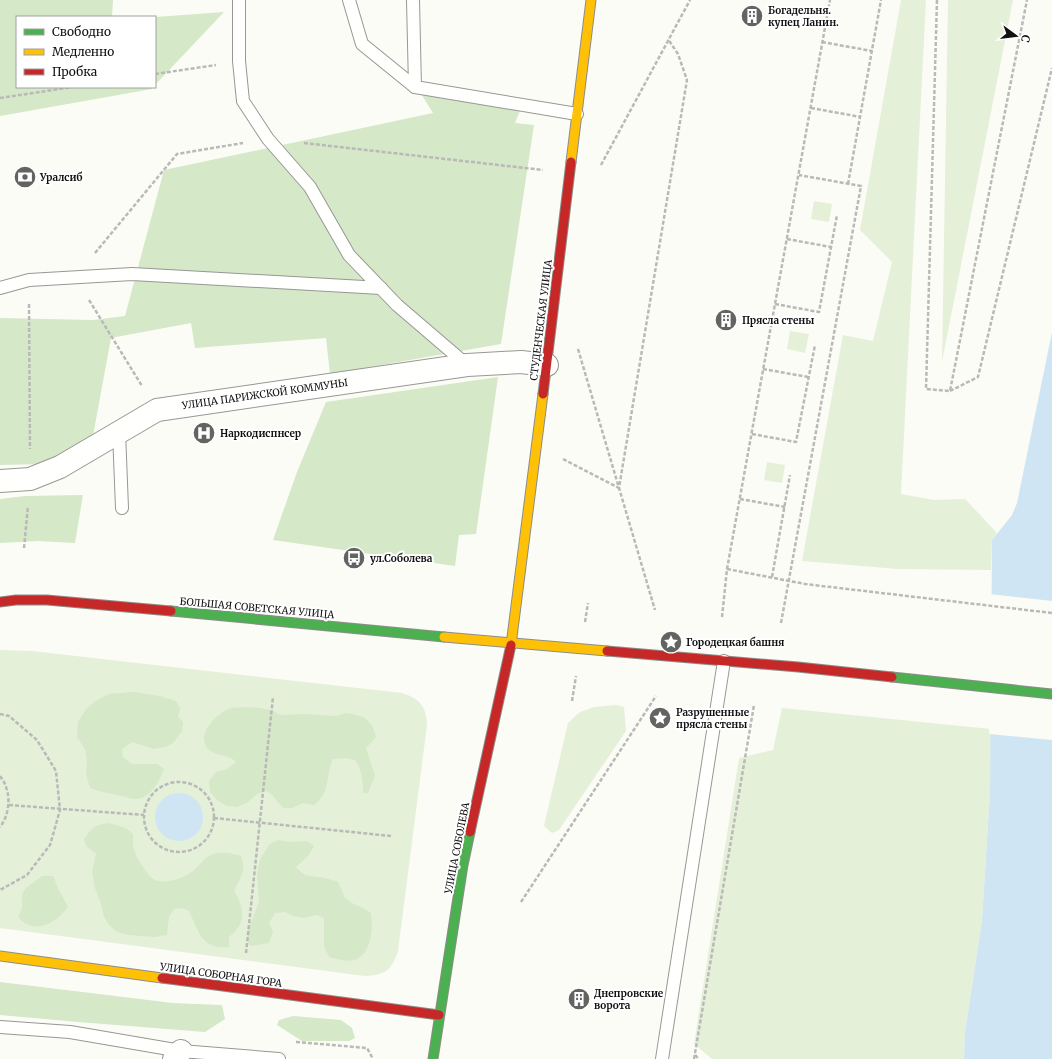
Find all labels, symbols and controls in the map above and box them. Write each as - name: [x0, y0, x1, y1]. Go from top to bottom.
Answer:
- building icon: Богадельня. купец Ланин.: [739, 3, 765, 29]
- place label: Богадельня. купец Ланин.: [768, 4, 839, 29]
- legend: [16, 16, 156, 88]
- north arrow: [996, 16, 1036, 56]
- text: Свободно: [52, 24, 111, 39]
- text: С: [1018, 33, 1033, 44]
- text: Медленно: [52, 44, 114, 59]
- text: Пробка: [52, 64, 98, 79]
- bank icon: Уралсиб: [12, 164, 38, 190]
- place label: Уралсиб: [39, 171, 83, 184]
- street label: СТУДЕНЧЕСКАЯ УЛИЦА: [527, 258, 555, 381]
- building icon: Прясла стены: [713, 307, 739, 333]
- place label: Прясла стены: [742, 314, 814, 327]
- street label: УЛИЦА ПАРИЖСКОЙ КОММУНЫ: [180, 375, 349, 412]
- hospital icon: Наркодиспнсер: [191, 420, 217, 446]
- place label: Наркодиспнсер: [220, 427, 302, 440]
- bus stop icon: ул.Соболева: [341, 545, 367, 571]
- place label: ул.Соболева: [370, 552, 433, 565]
- street label: БОЛЬШАЯ СОВЕТСКАЯ УЛИЦА: [179, 595, 336, 621]
- place icon: Городецкая башня: [658, 629, 684, 655]
- place label: Городецкая башня: [686, 636, 784, 649]
- place icon: Разрушенные прясла стены: [647, 705, 673, 731]
- place label: Разрушенные прясла стены: [676, 706, 750, 731]
- street label: УЛИЦА СОБОЛЕВА: [442, 800, 472, 896]
- street label: УЛИЦА СОБОРНАЯ ГОРА: [158, 960, 284, 990]
- building icon: Днепровские ворота: [566, 986, 592, 1012]
- place label: Днепровские ворота: [594, 987, 664, 1012]

